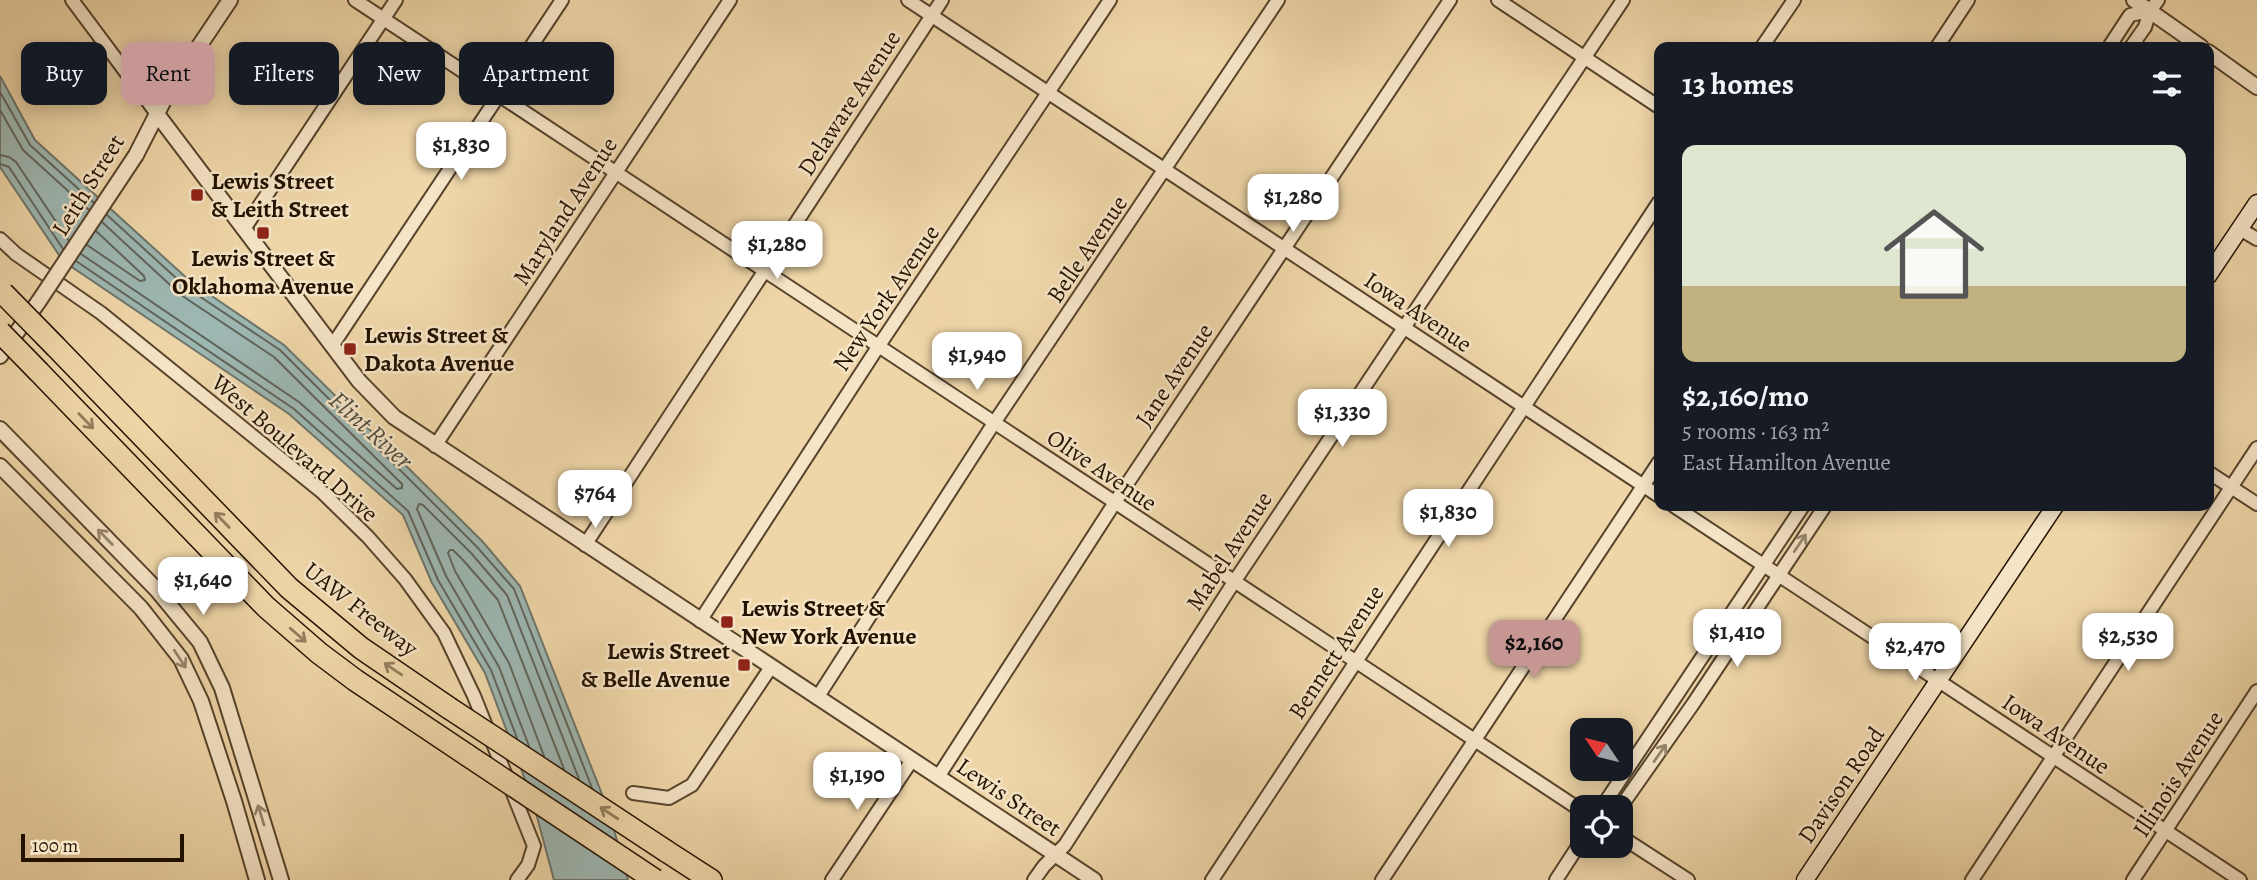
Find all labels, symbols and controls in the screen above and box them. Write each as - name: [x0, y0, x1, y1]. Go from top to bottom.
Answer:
- street label: Delaware Avenue: [790, 24, 908, 182]
- chip: Buy: [21, 42, 107, 105]
- chip: Rent: [121, 42, 215, 105]
- chip: Filters: [229, 42, 339, 105]
- chip: New: [353, 42, 445, 105]
- chip: Apartment: [459, 42, 614, 105]
- text: 13 homes: [1682, 64, 1794, 104]
- icon: filters: [2148, 65, 2186, 103]
- pin: $1,830: [404, 122, 518, 182]
- street label: Leith Street: [44, 128, 132, 242]
- text: $1,830: [432, 129, 490, 160]
- street label: Maryland Avenue: [505, 131, 625, 291]
- place label: Lewis Street & Leith Street: [211, 165, 349, 225]
- pin: $1,280: [1236, 174, 1350, 234]
- text: $1,280: [1264, 181, 1322, 212]
- marker: Lewis Street & Leith Street: [189, 187, 205, 203]
- street label: Belle Avenue: [1039, 189, 1135, 309]
- icon: home: [1871, 191, 1997, 317]
- street label: New York Avenue: [825, 218, 947, 378]
- pin: $1,280: [720, 222, 834, 281]
- marker: Lewis Street & Oklahoma Avenue: [255, 225, 271, 241]
- text: $1,280: [748, 228, 806, 259]
- place label: Lewis Street & Oklahoma Avenue: [172, 242, 354, 302]
- street label: Iowa Avenue: [1358, 264, 1478, 360]
- street label: Jane Avenue: [1128, 317, 1220, 433]
- place label: Lewis Street & Dakota Avenue: [364, 319, 514, 379]
- pin: $1,940: [920, 332, 1034, 392]
- text: $1,940: [948, 339, 1006, 370]
- marker: Lewis Street & Dakota Avenue: [342, 341, 358, 357]
- street label: West Boulevard Drive: [204, 366, 385, 529]
- text: $2,160/mo: [1682, 376, 1809, 416]
- water label: Flint River: [322, 383, 421, 478]
- pin: $1,330: [1285, 390, 1399, 449]
- text: $1,330: [1314, 396, 1370, 427]
- one-way arrow: [78, 412, 95, 429]
- text: 5 rooms · 163 m²: [1682, 416, 1829, 447]
- street label: Olive Avenue: [1041, 421, 1163, 519]
- text: East Hamilton Avenue: [1682, 447, 1891, 478]
- pin: $764: [554, 470, 636, 530]
- text: $764: [574, 477, 616, 508]
- street label: Mabel Avenue: [1178, 485, 1280, 617]
- pin: $1,830: [1391, 490, 1505, 549]
- text: $1,830: [1419, 496, 1477, 527]
- one-way arrow: [213, 512, 230, 529]
- one-way arrow: [97, 529, 114, 546]
- one-way arrow: [1793, 534, 1807, 554]
- street label: UAW Freeway: [297, 554, 425, 664]
- pin: $1,640: [146, 558, 260, 617]
- text: $1,640: [174, 564, 232, 595]
- street label: Bennett Avenue: [1281, 579, 1391, 725]
- place label: Lewis Street & New York Avenue: [741, 592, 916, 652]
- pin: $1,410: [1680, 610, 1794, 669]
- marker: Lewis Street & New York Avenue: [719, 614, 735, 630]
- pin: $2,530: [2071, 614, 2185, 673]
- text: $1,410: [1709, 616, 1765, 647]
- pin: $2,160: [1477, 620, 1591, 680]
- text: $2,530: [2098, 620, 2158, 651]
- pin: $2,470: [1858, 624, 1972, 683]
- one-way arrow: [288, 627, 306, 643]
- text: $2,160: [1505, 627, 1563, 658]
- text: $2,470: [1885, 630, 1945, 661]
- place label: Lewis Street & Belle Avenue: [581, 635, 730, 695]
- one-way arrow: [173, 648, 187, 668]
- marker: Lewis Street & Belle Avenue: [736, 657, 752, 673]
- one-way arrow: [383, 662, 403, 676]
- street label: Iowa Avenue: [1996, 686, 2116, 782]
- street label: Illinois Avenue: [2125, 705, 2231, 843]
- north arrow: [1570, 718, 1633, 780]
- map controls: [1570, 718, 1633, 858]
- street label: Davison Road: [1790, 720, 1892, 850]
- one-way arrow: [1653, 744, 1667, 763]
- street label: Lewis Street: [950, 750, 1068, 844]
- pin: $1,190: [800, 752, 914, 812]
- text: $1,190: [829, 759, 885, 790]
- button: locate: [1570, 795, 1633, 858]
- one-way arrow: [253, 804, 266, 826]
- one-way arrow: [600, 806, 619, 820]
- scale bar: [21, 831, 184, 863]
- text: 100 m: [32, 833, 78, 859]

